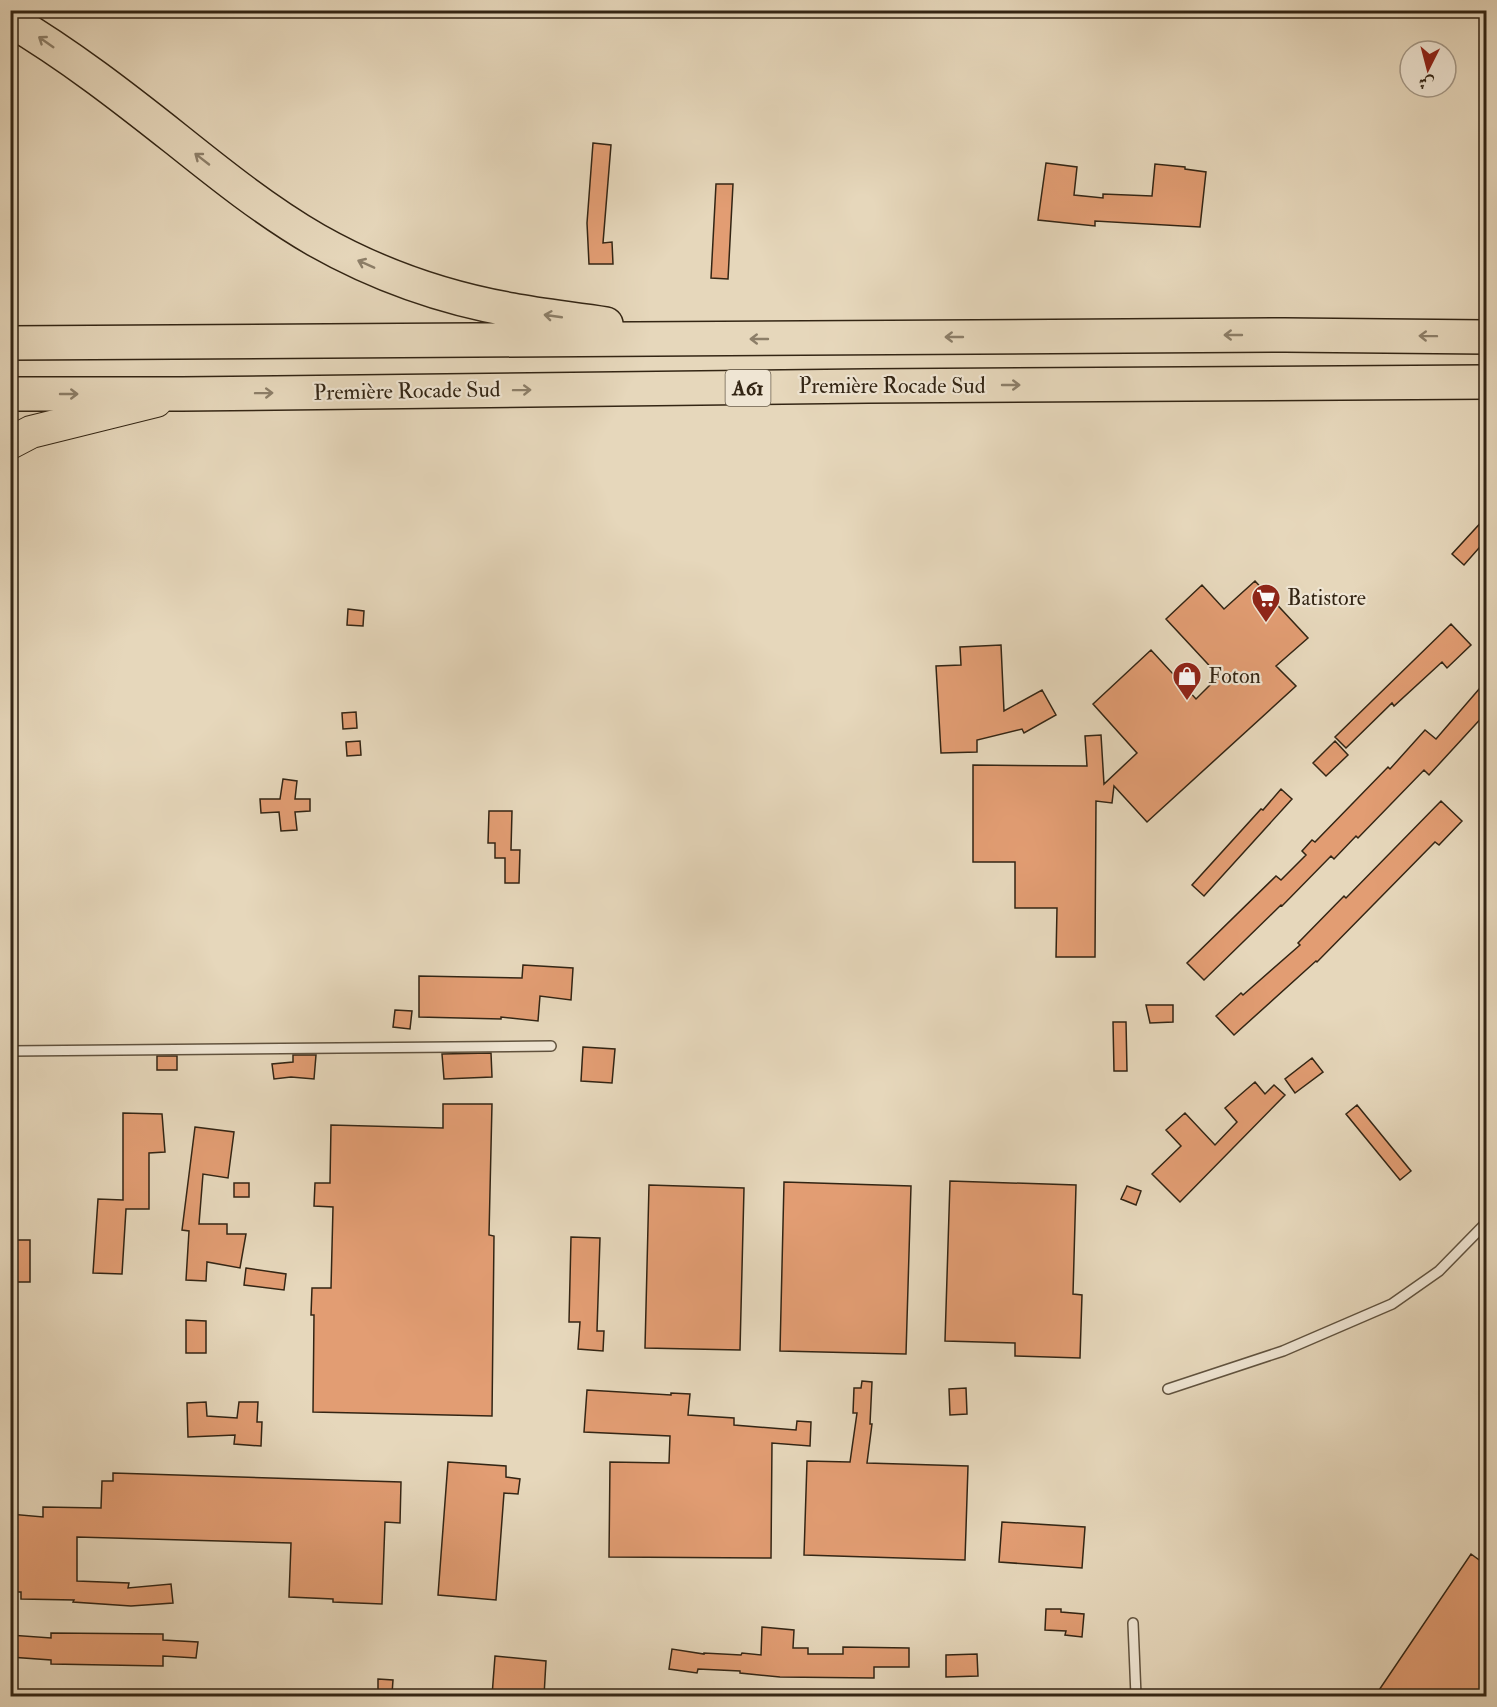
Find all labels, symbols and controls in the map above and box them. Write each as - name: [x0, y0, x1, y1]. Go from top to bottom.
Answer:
- one-way arrow: [38, 36, 55, 48]
- north arrow: [1398, 39, 1458, 99]
- text: ش: [1418, 72, 1435, 94]
- one-way arrow: [194, 153, 210, 166]
- one-way arrow: [357, 258, 375, 270]
- one-way arrow: [543, 310, 563, 321]
- one-way arrow: [1224, 329, 1244, 341]
- one-way arrow: [1419, 330, 1439, 342]
- one-way arrow: [945, 331, 965, 343]
- one-way arrow: [750, 333, 770, 345]
- road number: A61: [726, 370, 771, 406]
- street label: Première Rocade Sud: [798, 372, 986, 400]
- street label: Première Rocade Sud: [313, 375, 501, 407]
- one-way arrow: [1000, 380, 1020, 391]
- one-way arrow: [511, 384, 531, 396]
- one-way arrow: [253, 387, 273, 399]
- one-way arrow: [58, 388, 78, 400]
- supermarket icon: Batistore: [1250, 582, 1282, 624]
- place label: Batistore: [1287, 584, 1366, 612]
- shop icon: Foton: [1171, 660, 1203, 702]
- place label: Foton: [1208, 662, 1261, 690]

